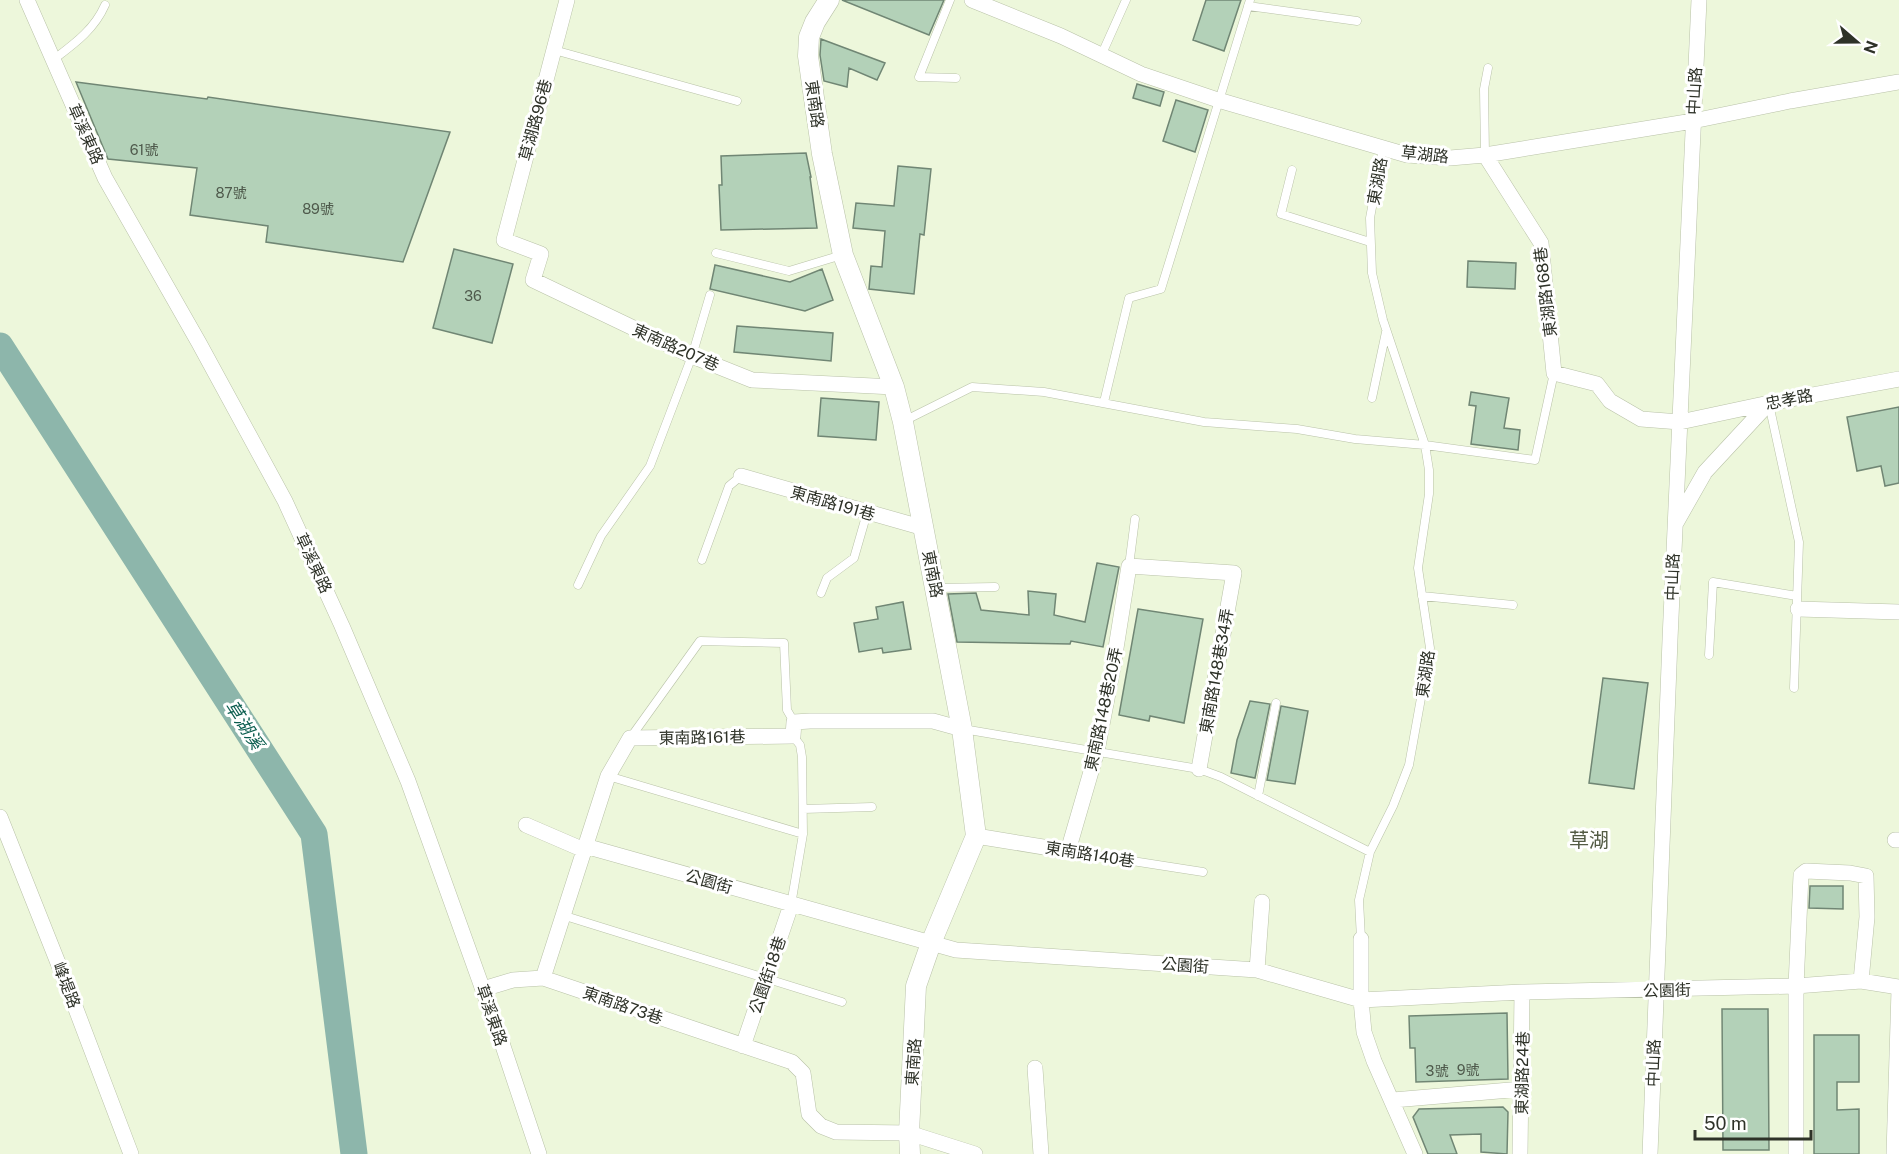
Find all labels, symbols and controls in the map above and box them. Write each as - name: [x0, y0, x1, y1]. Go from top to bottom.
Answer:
- north arrow: [1827, 12, 1887, 72]
- text: N: [1860, 38, 1882, 56]
- street label: 中山路: [1684, 67, 1705, 115]
- street label: 草湖路96巷: [515, 77, 556, 163]
- street label: 東南路: [802, 79, 827, 129]
- street label: 草溪東路: [64, 101, 107, 167]
- house number: 61號: [130, 142, 158, 158]
- street label: 草湖路: [1400, 143, 1450, 166]
- street label: 東湖路: [1364, 156, 1391, 206]
- house number: 87號: [215, 185, 247, 201]
- house number: 89號: [302, 201, 334, 217]
- street label: 東湖路168巷: [1531, 246, 1560, 338]
- house number: 36: [464, 288, 482, 304]
- street label: 東南路207巷: [630, 320, 722, 375]
- street label: 忠孝路: [1764, 386, 1814, 413]
- street label: 東南路191巷: [788, 482, 877, 525]
- street label: 草溪東路: [291, 530, 336, 596]
- street label: 東南路: [919, 549, 946, 599]
- street label: 中山路: [1662, 553, 1683, 601]
- street label: 東南路148巷34弄: [1196, 607, 1237, 735]
- street label: 東南路148巷20弄: [1081, 645, 1126, 773]
- street label: 東湖路: [1413, 649, 1438, 699]
- water label: 草湖溪: [221, 696, 270, 756]
- street label: 東南路161巷: [658, 727, 746, 748]
- district label: 草湖: [1569, 828, 1609, 852]
- street label: 東南路140巷: [1044, 838, 1136, 871]
- street label: 公園街: [683, 866, 735, 897]
- street label: 公園街18巷: [745, 934, 790, 1016]
- street label: 公園街: [1160, 954, 1210, 977]
- street label: 峰堤路: [49, 959, 84, 1011]
- street label: 公園街: [1643, 981, 1691, 1000]
- street label: 草溪東路: [472, 982, 511, 1049]
- street label: 東南路73巷: [580, 983, 665, 1028]
- street label: 東湖路24巷: [1512, 1031, 1533, 1115]
- street label: 東南路: [902, 1037, 925, 1087]
- street label: 中山路: [1643, 1039, 1664, 1087]
- house number: 9號: [1457, 1062, 1479, 1078]
- house number: 3號: [1426, 1063, 1448, 1079]
- scale bar: [1695, 1103, 1810, 1141]
- text: 50 m: [1704, 1113, 1747, 1134]

